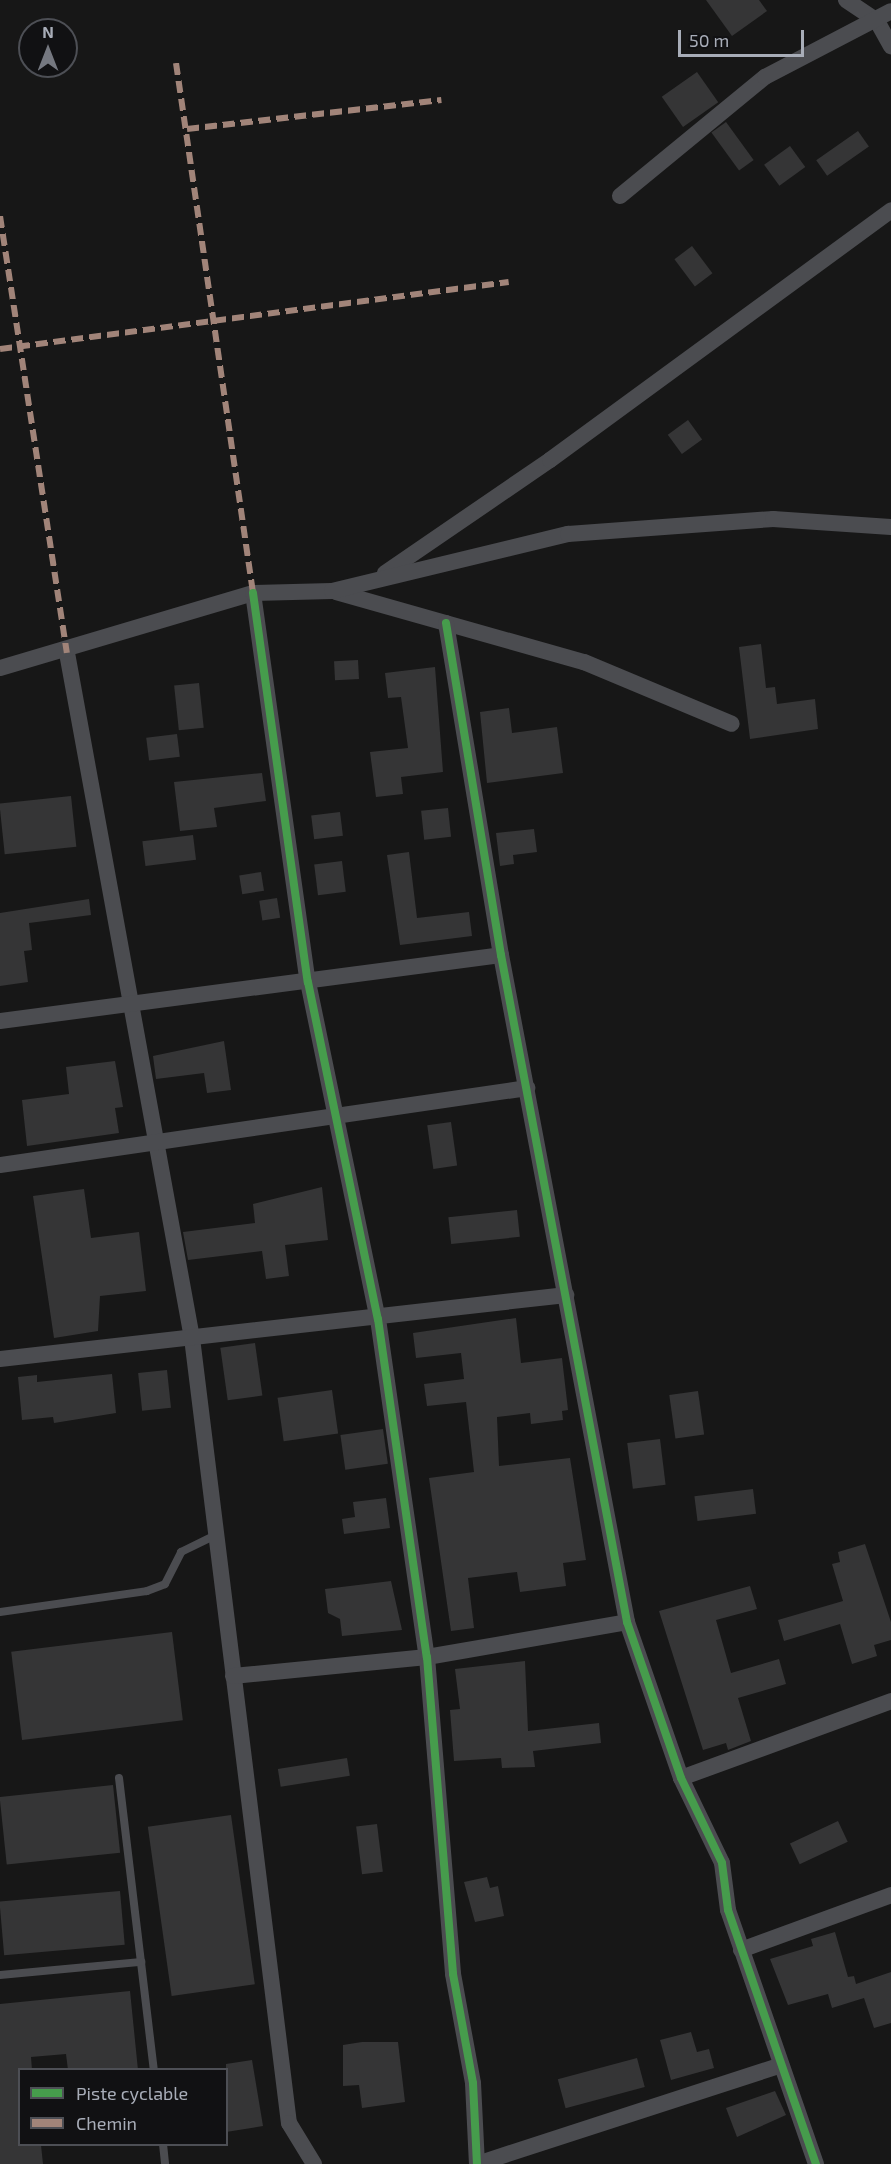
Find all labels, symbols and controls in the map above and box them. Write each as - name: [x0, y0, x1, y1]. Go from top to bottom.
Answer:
- north arrow: [18, 18, 78, 78]
- scale bar: [681, 18, 807, 56]
- text: N: [42, 22, 54, 41]
- text: 50 m: [689, 29, 729, 51]
- legend: [18, 2068, 228, 2146]
- text: Piste cyclable: [76, 2082, 188, 2104]
- text: Chemin: [76, 2112, 137, 2134]

